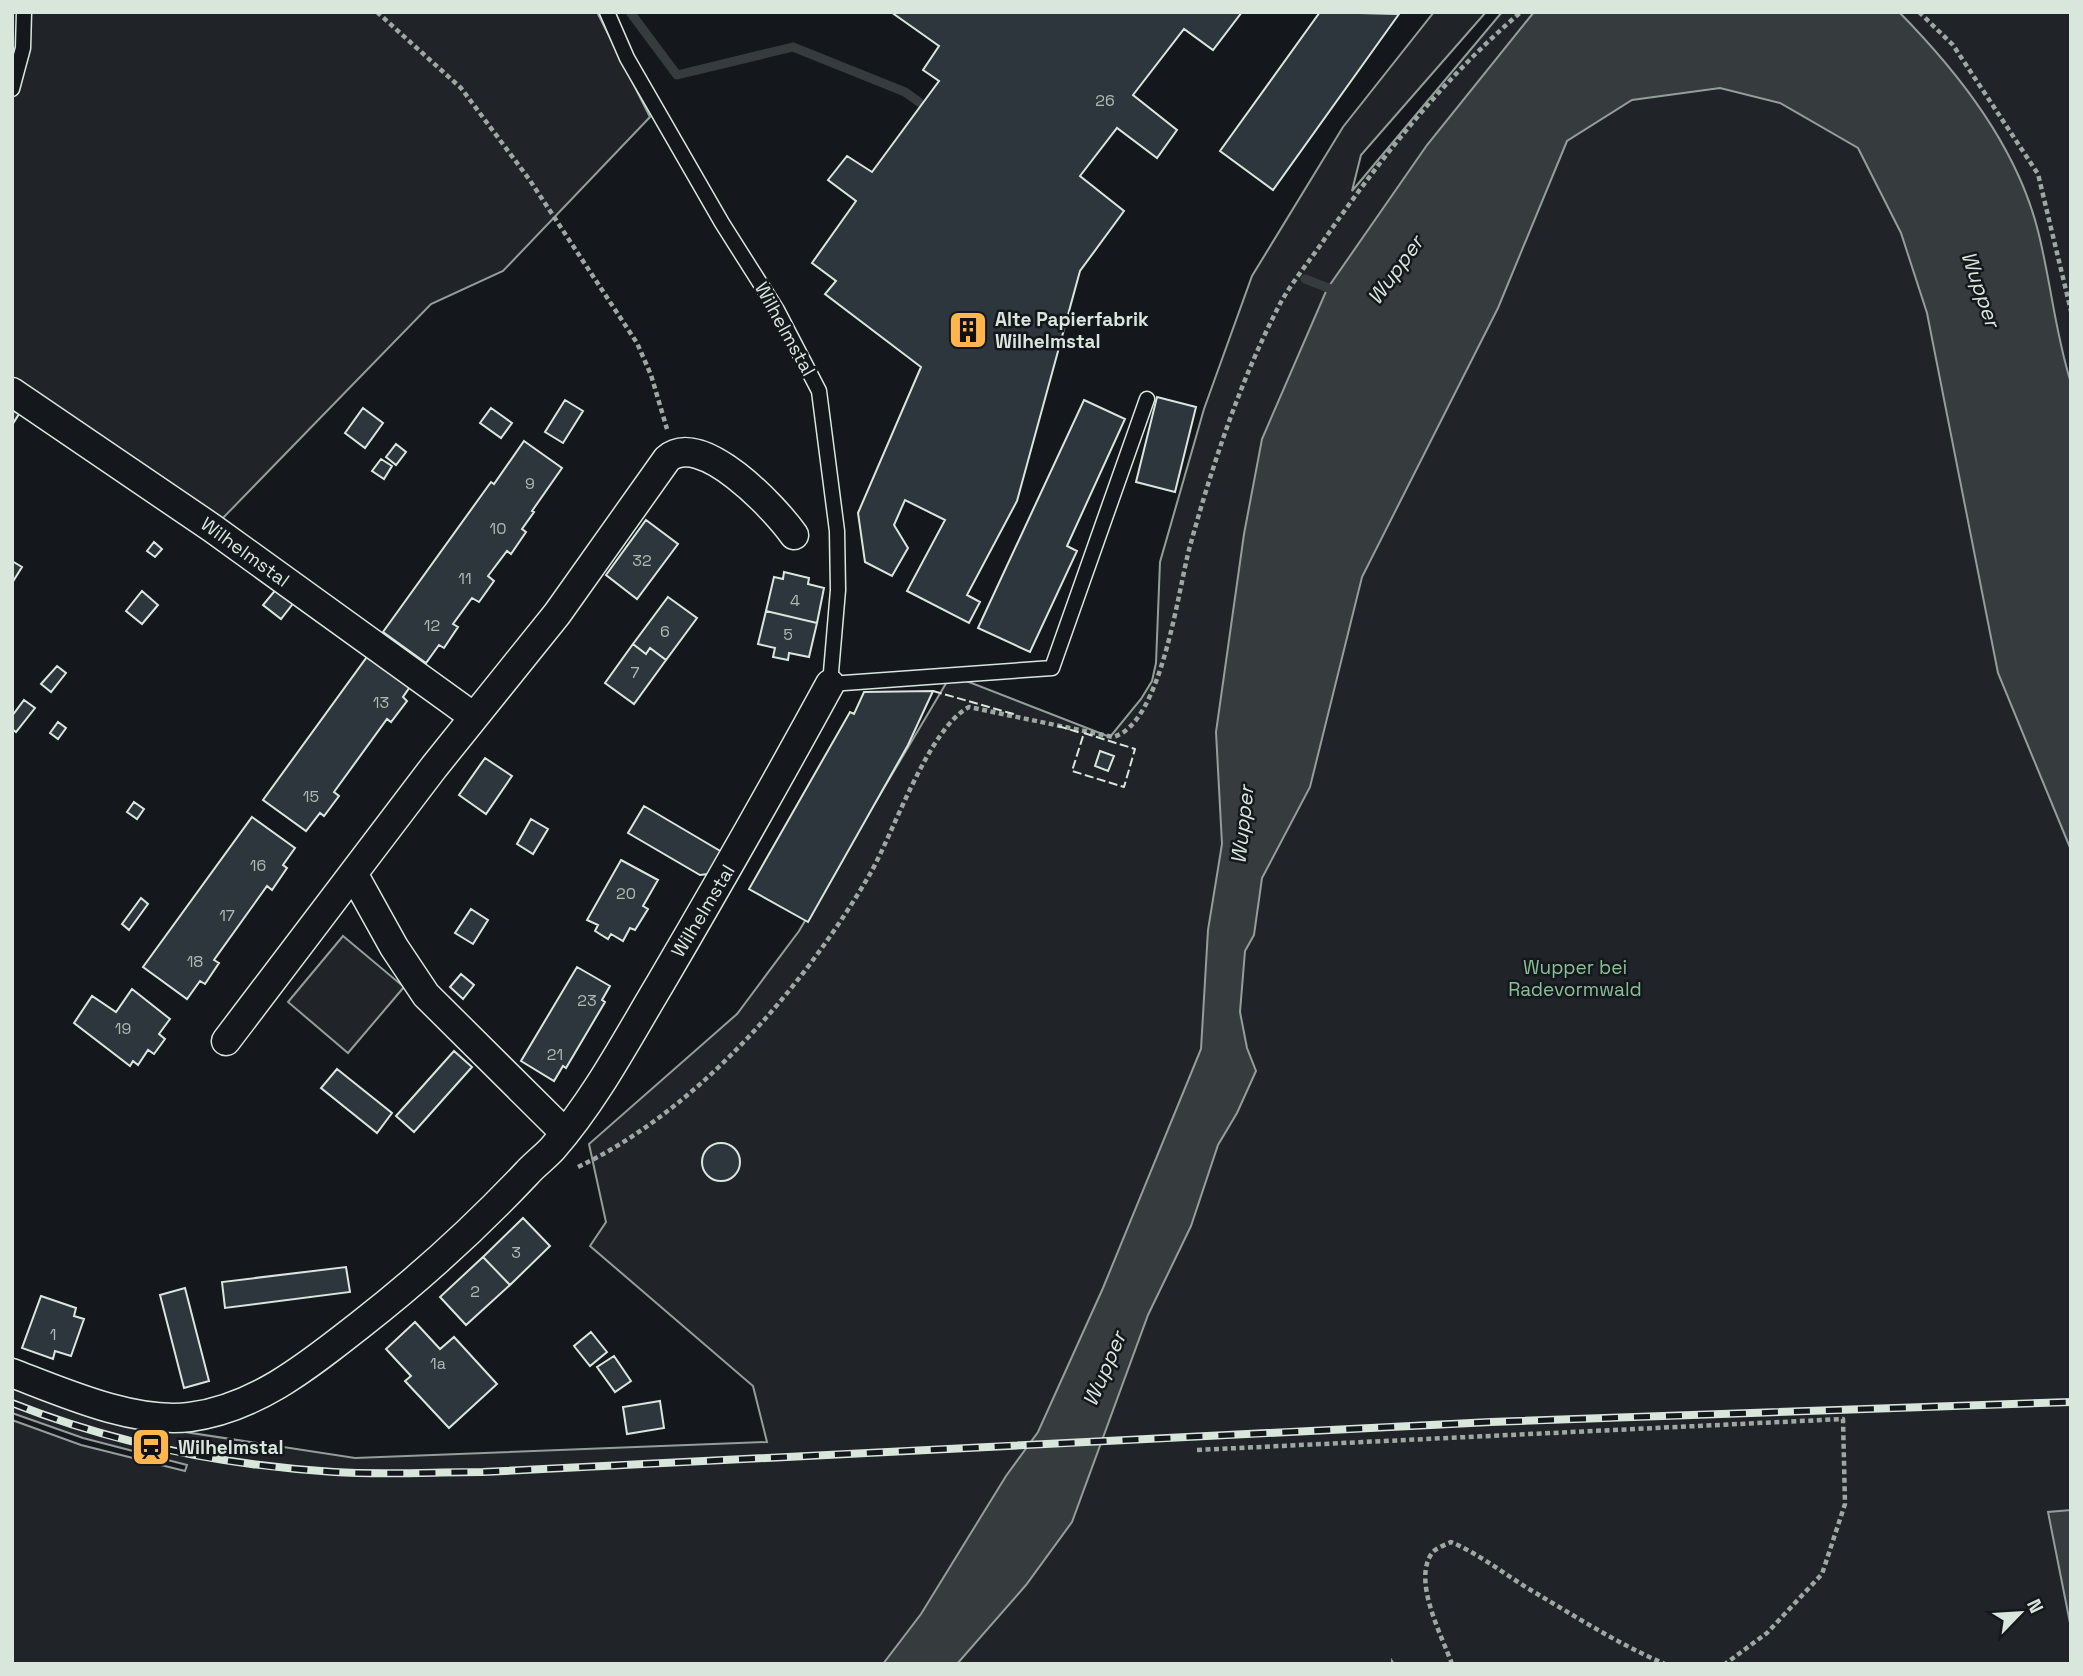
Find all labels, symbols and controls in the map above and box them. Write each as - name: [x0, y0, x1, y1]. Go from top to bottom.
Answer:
- house number: 26: [1095, 90, 1115, 111]
- water label: Wupper: [1361, 229, 1430, 310]
- water label: Wupper: [1955, 247, 2007, 332]
- street label: Wilhelmstal: [749, 278, 821, 380]
- place label: Alte Papierfabrik Wilhelmstal: [995, 307, 1149, 354]
- building icon: Alte Papierfabrik Wilhelmstal: [947, 309, 989, 351]
- house number: 9: [525, 473, 535, 494]
- street label: Wilhelmstal: [196, 511, 294, 593]
- house number: 10: [490, 518, 506, 539]
- house number: 32: [632, 550, 652, 571]
- house number: 11: [458, 568, 472, 589]
- house number: 4: [790, 590, 800, 611]
- house number: 12: [424, 615, 440, 636]
- house number: 6: [660, 621, 670, 642]
- house number: 5: [783, 624, 793, 645]
- house number: 7: [630, 662, 640, 683]
- house number: 13: [373, 692, 389, 713]
- water label: Wupper: [1224, 782, 1260, 865]
- house number: 15: [303, 786, 319, 807]
- house number: 16: [250, 855, 266, 876]
- street label: Wilhelmstal: [666, 860, 740, 962]
- house number: 20: [616, 883, 636, 904]
- house number: 17: [219, 905, 235, 926]
- house number: 18: [187, 951, 203, 972]
- park label: Wupper bei Radevormwald: [1508, 955, 1642, 1002]
- house number: 23: [577, 990, 597, 1011]
- house number: 19: [115, 1018, 131, 1039]
- house number: 21: [547, 1044, 563, 1065]
- house number: 3: [511, 1242, 521, 1263]
- house number: 2: [470, 1281, 480, 1302]
- house number: 1: [50, 1324, 56, 1345]
- water label: Wupper: [1076, 1326, 1133, 1410]
- house number: 1a: [430, 1353, 446, 1374]
- station icon: Wilhelmstal: [130, 1426, 172, 1468]
- place label: Wilhelmstal: [178, 1435, 284, 1460]
- north arrow: [1985, 1578, 2055, 1648]
- text: N: [2021, 1595, 2049, 1617]

